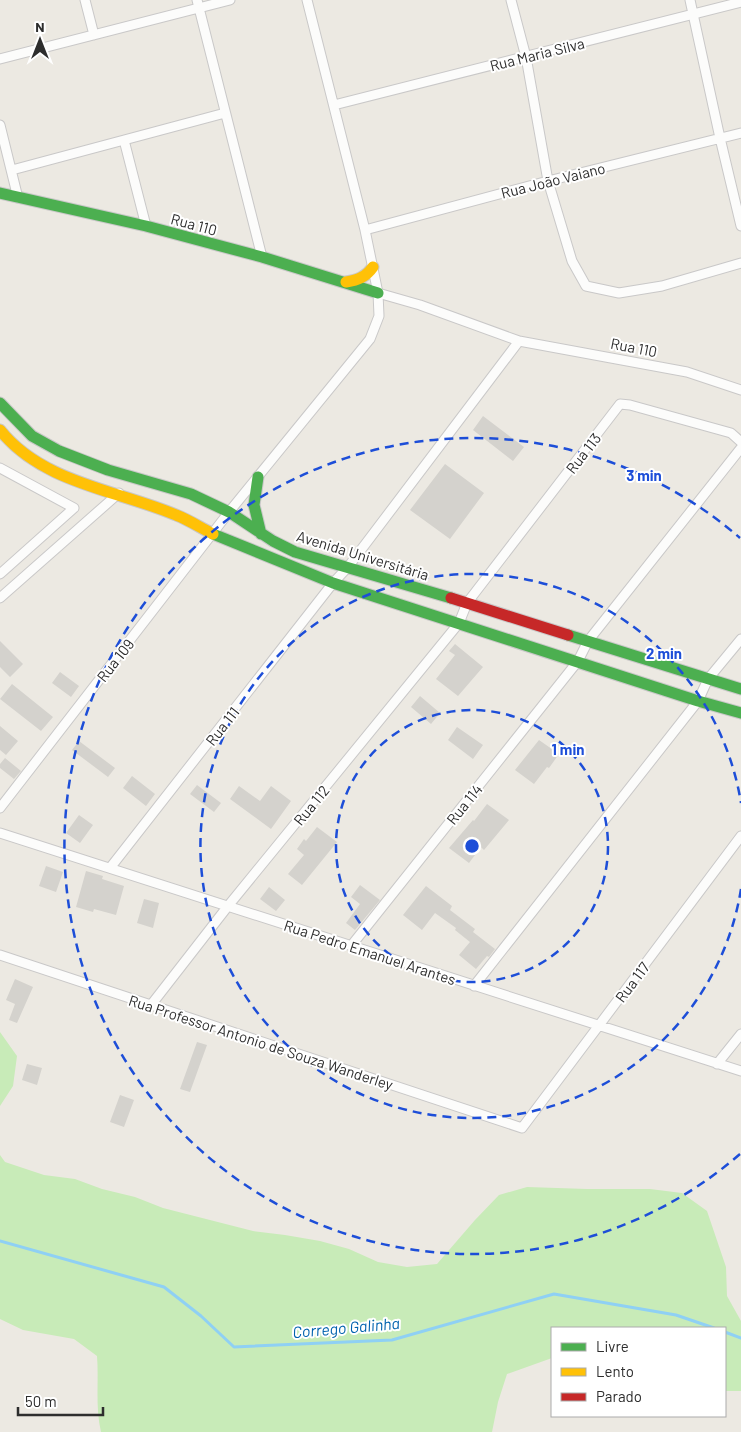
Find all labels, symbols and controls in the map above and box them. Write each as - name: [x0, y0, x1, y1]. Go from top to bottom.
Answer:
- north arrow: [15, 15, 65, 65]
- text: N: [35, 18, 45, 35]
- street label: Rua Maria Silva: [488, 34, 586, 74]
- street label: Rua João Vaiano: [499, 158, 607, 202]
- street label: Rua 110: [169, 209, 219, 239]
- street label: Rua 110: [609, 334, 659, 360]
- street label: Rua 113: [562, 429, 604, 477]
- text: 3 min: [626, 466, 662, 484]
- street label: Avenida Universitária: [295, 526, 431, 584]
- street label: Rua 109: [93, 635, 137, 685]
- text: 2 min: [646, 644, 682, 662]
- street label: Rua 111: [201, 703, 243, 749]
- text: 1 min: [552, 740, 584, 758]
- street label: Rua 114: [442, 780, 486, 828]
- street label: Rua 112: [289, 781, 333, 829]
- centre of rings: [463, 837, 481, 855]
- street label: Rua Pedro Emanuel Arantes: [282, 916, 458, 988]
- street label: Rua 117: [611, 958, 653, 1006]
- street label: Rua Professor Antonio de Souza Wanderley: [127, 991, 395, 1093]
- water label: Corrego Galinha: [291, 1313, 401, 1341]
- legend: [551, 1327, 726, 1417]
- text: Livre: [596, 1337, 629, 1355]
- text: Lento: [596, 1362, 634, 1380]
- scale bar: [18, 1384, 102, 1416]
- text: Parado: [596, 1387, 642, 1405]
- text: 50 m: [25, 1392, 57, 1410]

